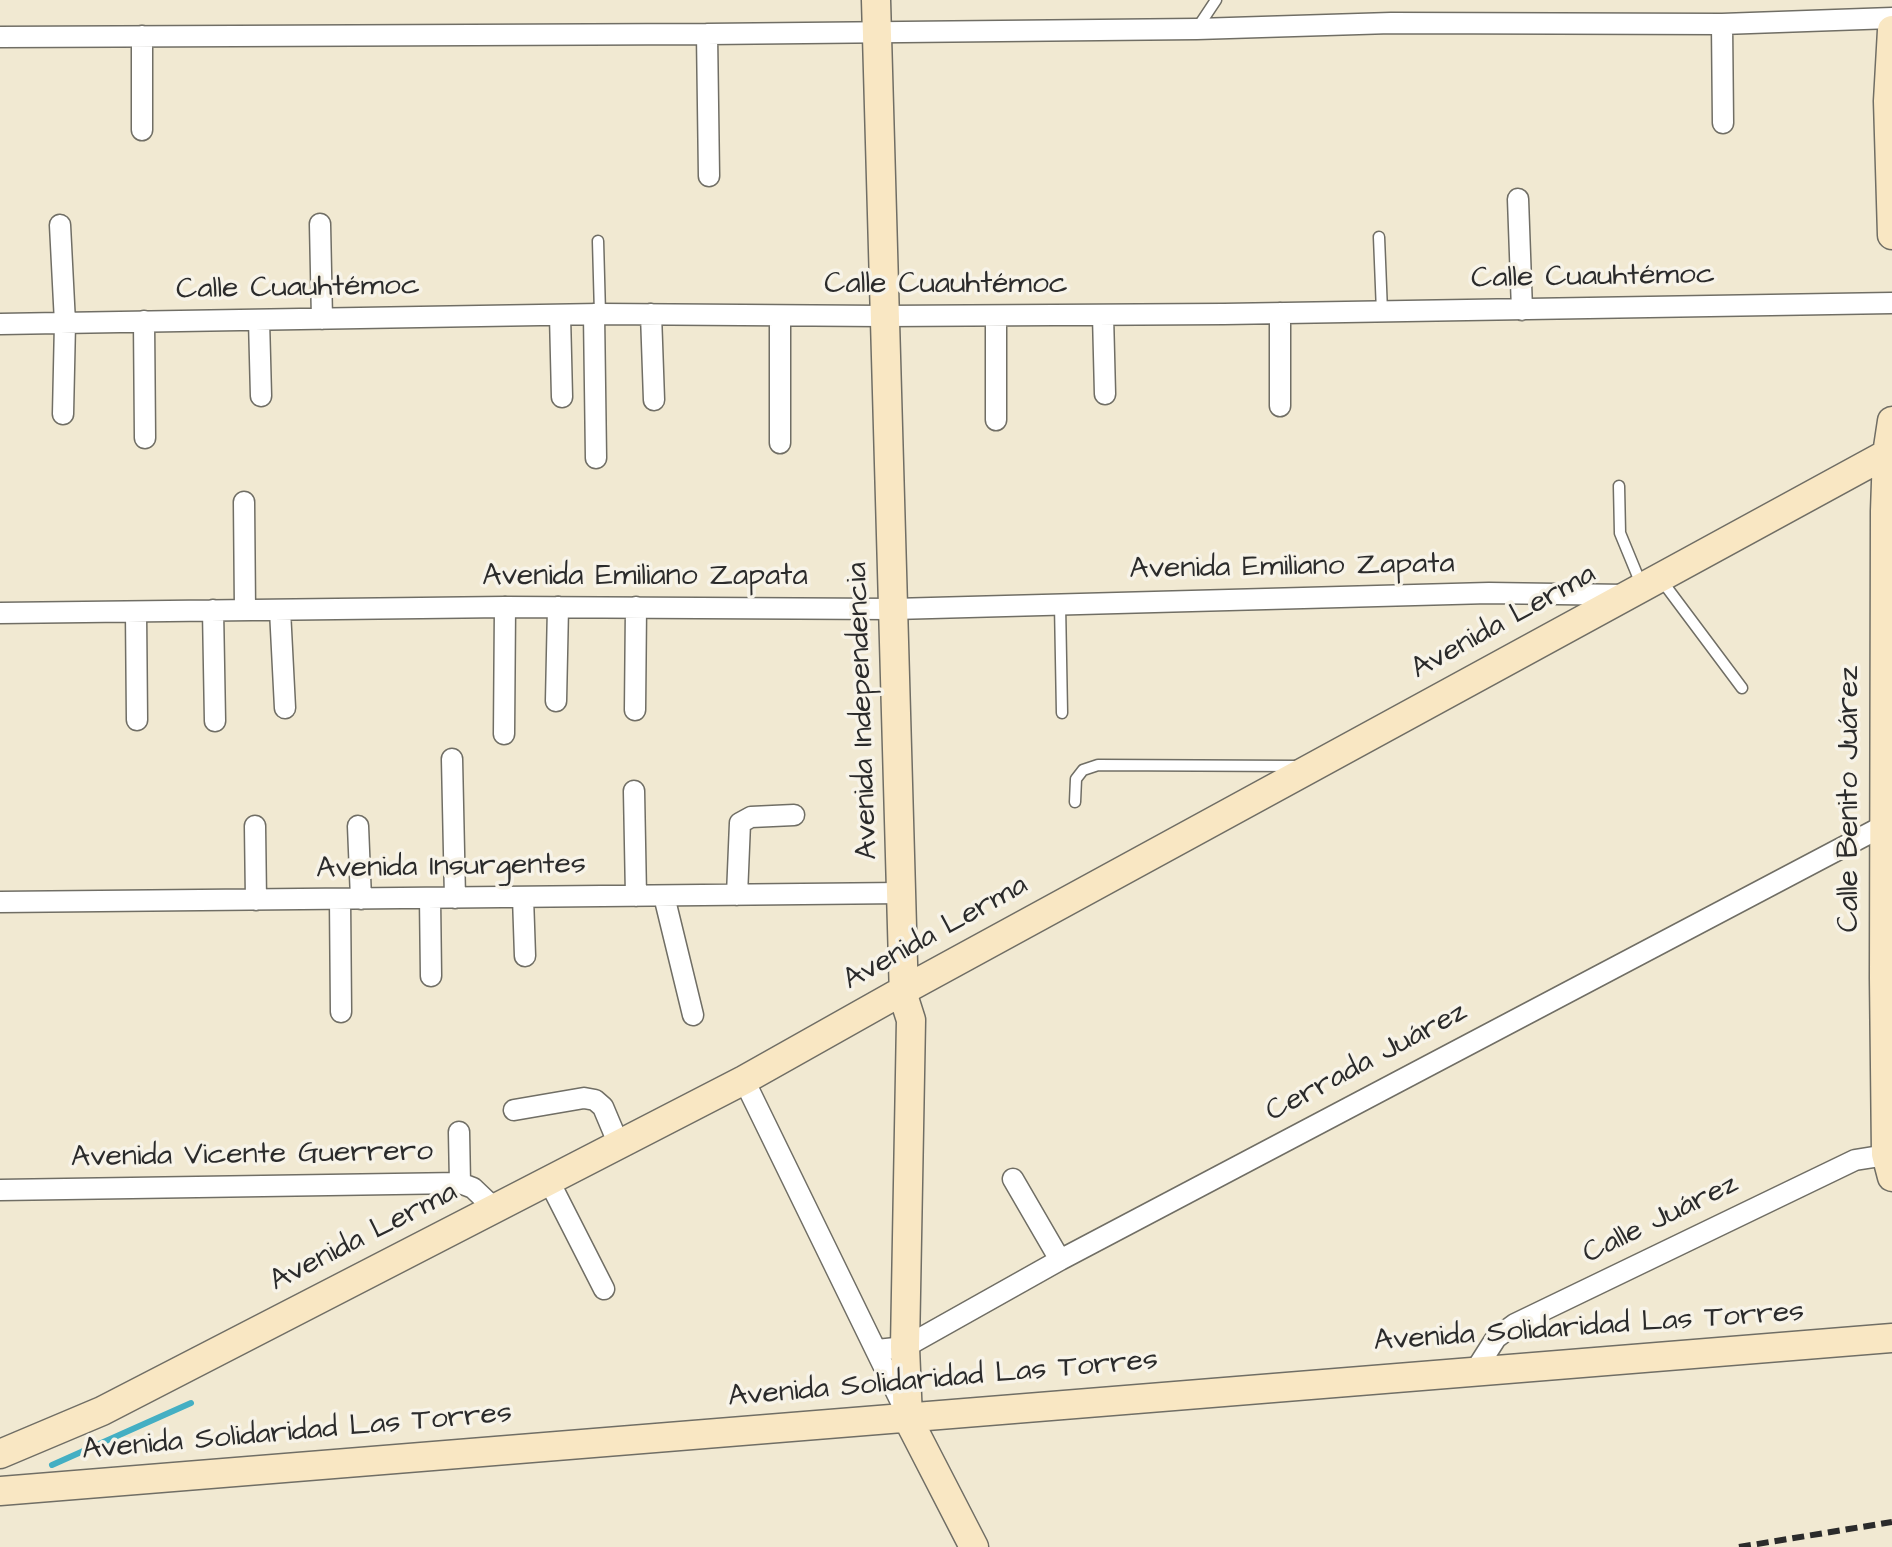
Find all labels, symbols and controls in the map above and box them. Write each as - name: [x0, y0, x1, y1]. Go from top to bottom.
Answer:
- street label: Calle Cuauhtémoc: [1471, 258, 1715, 298]
- street label: Calle Cuauhtémoc: [824, 268, 1068, 304]
- street label: Calle Cuauhtémoc: [176, 269, 420, 309]
- street label: Avenida Emiliano Zapata: [1129, 547, 1455, 589]
- street label: Avenida Lerma: [1405, 557, 1603, 689]
- street label: Avenida Emiliano Zapata: [482, 560, 808, 596]
- street label: Avenida Independencia: [841, 562, 887, 860]
- street label: Calle Benito Juárez: [1833, 666, 1869, 932]
- street label: Avenida Insurgentes: [316, 848, 586, 888]
- street label: Avenida Lerma: [837, 868, 1035, 1000]
- street label: Cerrada Juárez: [1260, 995, 1474, 1131]
- street label: Avenida Vicente Guerrero: [71, 1135, 433, 1177]
- street label: Calle Juárez: [1578, 1167, 1744, 1273]
- street label: Avenida Lerma: [264, 1175, 464, 1301]
- street label: Avenida Solidaridad Las Torres: [1373, 1295, 1805, 1361]
- street label: Avenida Solidaridad Las Torres: [727, 1343, 1159, 1417]
- street label: Avenida Solidaridad Las Torres: [81, 1396, 513, 1470]

